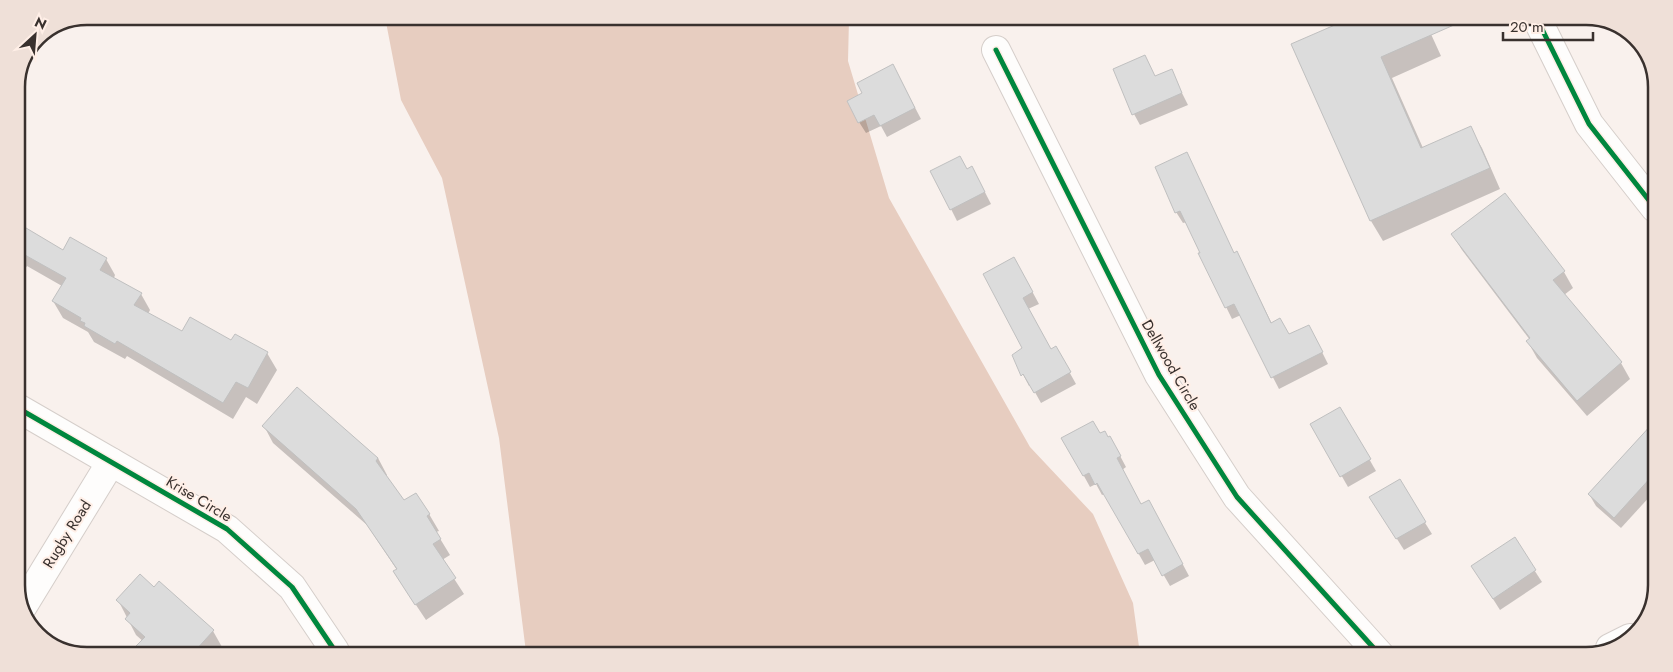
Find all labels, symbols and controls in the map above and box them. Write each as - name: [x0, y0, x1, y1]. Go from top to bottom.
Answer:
- north arrow: [10, 10, 60, 60]
- scale bar: [1503, 10, 1593, 42]
- text: N: [31, 12, 50, 35]
- text: 20 m: [1510, 16, 1544, 38]
- street label: Dellwood Circle: [1136, 315, 1206, 415]
- street label: Krise Circle: [162, 471, 236, 527]
- street label: Rugby Road: [37, 496, 97, 572]

